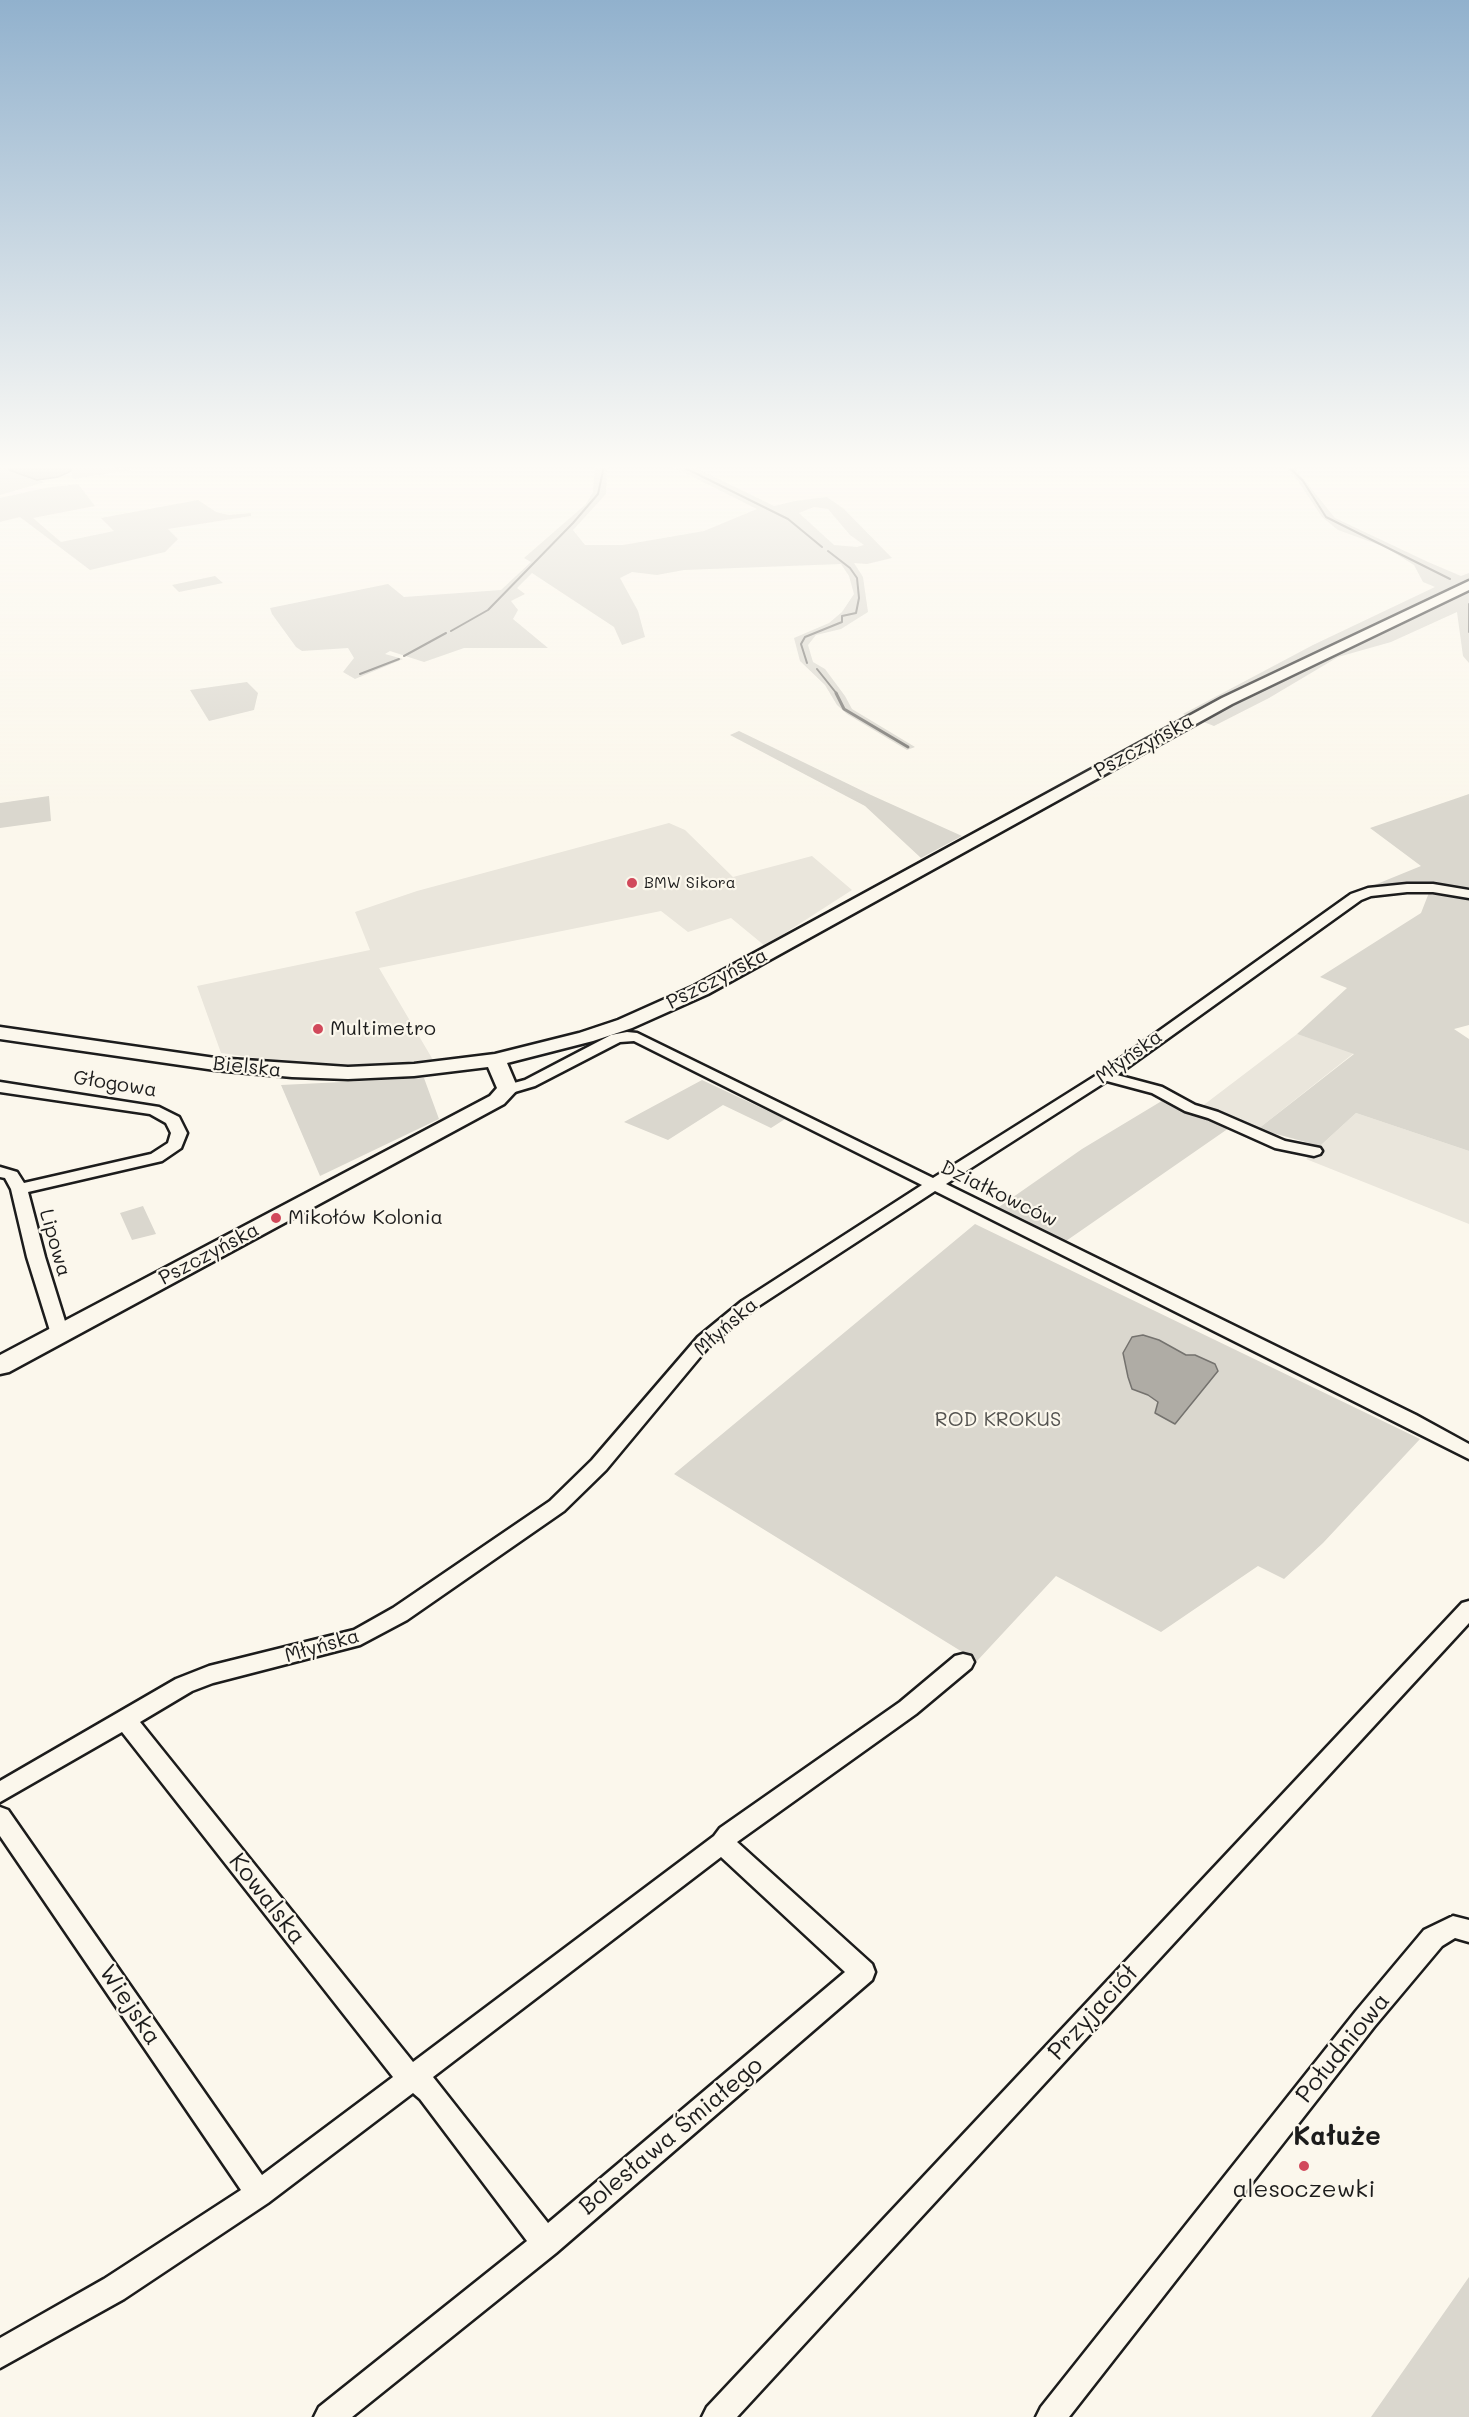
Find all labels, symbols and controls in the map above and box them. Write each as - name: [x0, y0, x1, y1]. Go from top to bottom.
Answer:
- street label: Pszczyńska: [1090, 709, 1198, 783]
- place label: BMW Sikora: [644, 873, 736, 893]
- marker: BMW Sikora: [625, 876, 639, 890]
- street label: Pszczyńska: [662, 943, 772, 1015]
- place label: Multimetro: [330, 1017, 436, 1041]
- marker: Multimetro: [311, 1022, 325, 1036]
- street label: Młyńska: [1091, 1025, 1167, 1089]
- street label: Bielska: [212, 1051, 282, 1083]
- street label: Głogowa: [71, 1066, 159, 1102]
- street label: Działkowców: [937, 1155, 1061, 1233]
- place label: Mikołów Kolonia: [288, 1206, 443, 1230]
- street label: Lipowa: [34, 1207, 76, 1279]
- marker: Mikołów Kolonia: [269, 1211, 283, 1225]
- street label: Pszczyńska: [155, 1218, 263, 1290]
- street label: Młyńska: [689, 1293, 763, 1361]
- park label: ROD KROKUS: [935, 1408, 1061, 1432]
- street label: Młyńska: [282, 1624, 362, 1668]
- street label: Kowalska: [222, 1848, 312, 1950]
- street label: Wiejska: [93, 1959, 167, 2051]
- street label: Przyjaciół: [1042, 1960, 1144, 2066]
- street label: Południowa: [1290, 1987, 1396, 2109]
- street label: Bolesława Śmiałego: [573, 2051, 769, 2221]
- district label: Kałuże: [1293, 2121, 1381, 2153]
- marker: alesoczewki: [1297, 2159, 1311, 2173]
- place label: alesoczewki: [1233, 2176, 1375, 2204]

